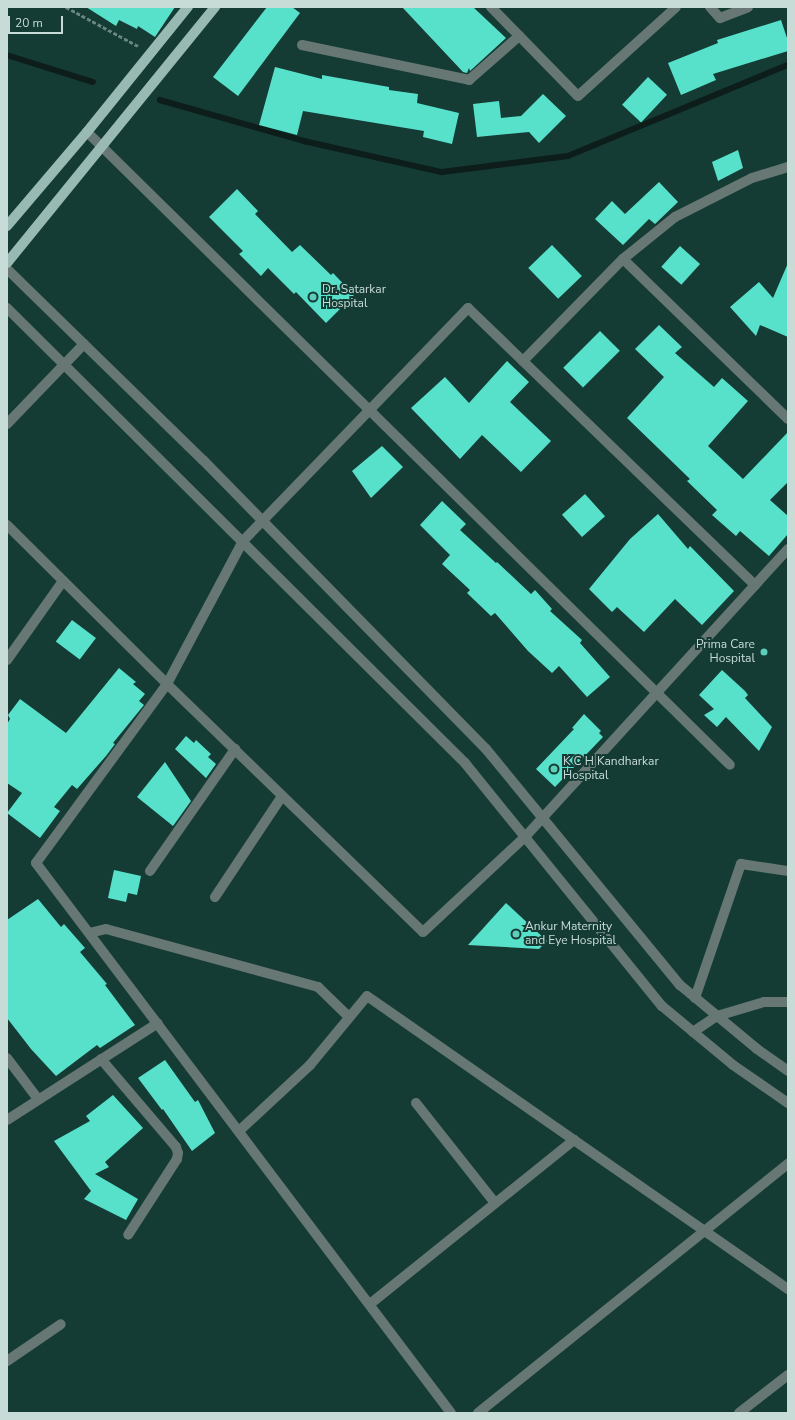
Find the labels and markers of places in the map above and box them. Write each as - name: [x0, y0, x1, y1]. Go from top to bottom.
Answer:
- place label: Dr. Satarkar Hospital: [322, 283, 386, 311]
- marker: Dr. Satarkar Hospital: [307, 291, 319, 303]
- place label: Prima Care Hospital: [696, 638, 755, 666]
- marker: Prima Care Hospital: [758, 646, 770, 658]
- place label: K C H Kandharkar Hospital: [563, 755, 659, 783]
- marker: K C H Kandharkar Hospital: [548, 763, 560, 775]
- place label: Ankur Maternity and Eye Hospital: [525, 920, 616, 948]
- marker: Ankur Maternity and Eye Hospital: [510, 928, 522, 940]

